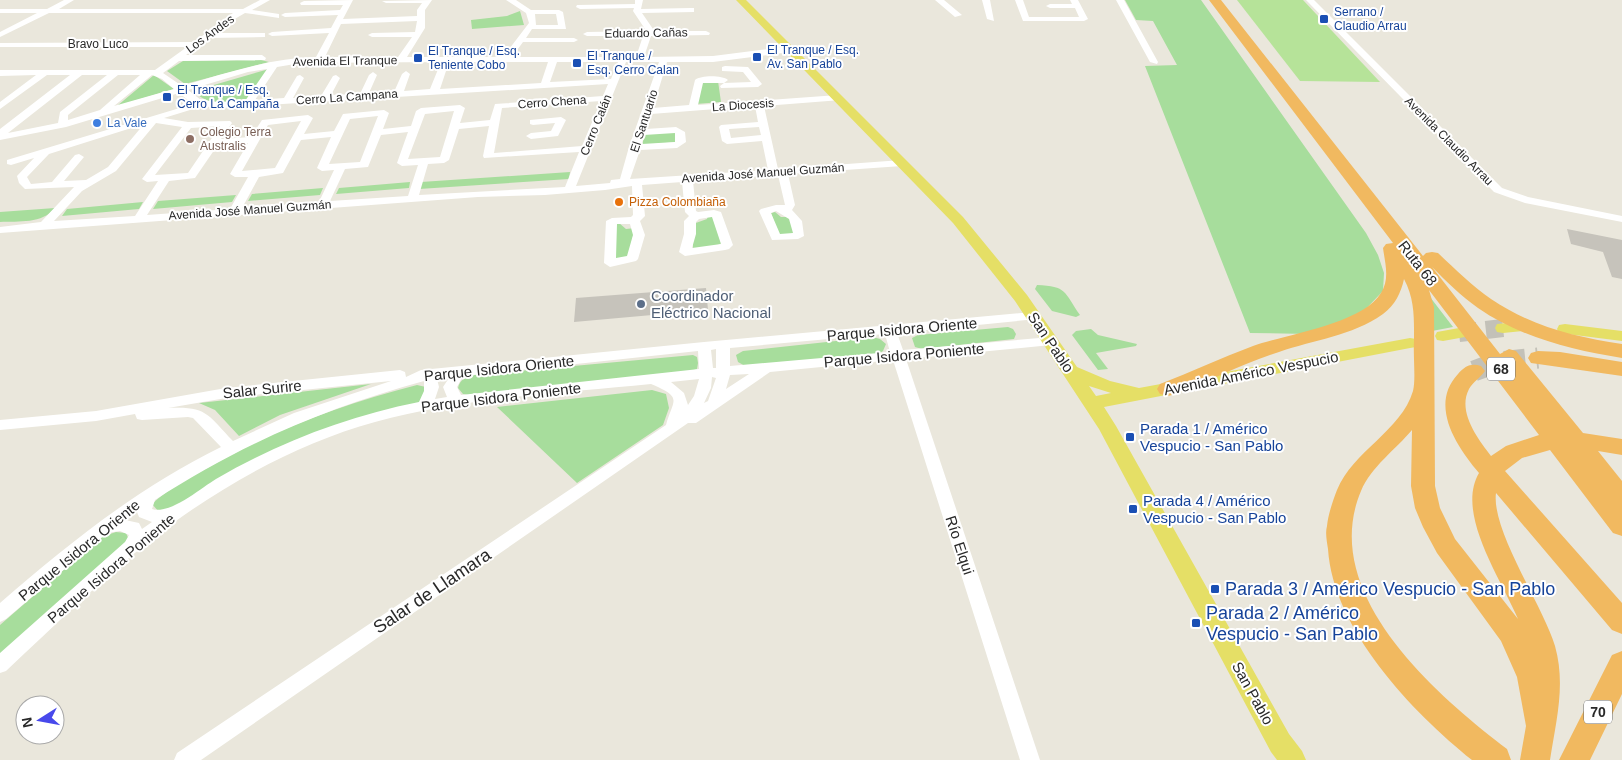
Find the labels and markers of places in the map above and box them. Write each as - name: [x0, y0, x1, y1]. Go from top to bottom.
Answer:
- place label: Serrano / Claudio Arrau: [1334, 5, 1407, 33]
- marker: Serrano / Claudio Arrau: [1318, 13, 1330, 25]
- place label: El Tranque / Esq. Av. San Pablo: [767, 43, 859, 71]
- place label: El Tranque / Esq. Teniente Cobo: [428, 44, 520, 72]
- place label: El Tranque / Esq. Cerro Calan: [587, 49, 679, 77]
- marker: El Tranque / Esq. Av. San Pablo: [751, 51, 763, 63]
- marker: El Tranque / Esq. Teniente Cobo: [412, 52, 424, 64]
- marker: El Tranque / Esq. Cerro Calan: [571, 57, 583, 69]
- place label: El Tranque / Esq. Cerro La Campaña: [177, 83, 279, 111]
- marker: El Tranque / Esq. Cerro La Campaña: [161, 91, 173, 103]
- place label: La Vale: [107, 116, 147, 130]
- marker: La Vale: [91, 117, 103, 129]
- place label: Colegio Terra Australis: [200, 125, 271, 153]
- marker: Colegio Terra Australis: [184, 133, 196, 145]
- place label: Pizza Colombiaña: [629, 195, 726, 209]
- marker: Pizza Colombiaña: [613, 196, 625, 208]
- place label: Coordinador Eléctrico Nacional: [651, 287, 771, 321]
- marker: Coordinador Eléctrico Nacional: [635, 298, 647, 310]
- place label: Parada 1 / Américo Vespucio - San Pablo: [1140, 420, 1283, 454]
- marker: Parada 1 / Américo Vespucio - San Pablo: [1124, 431, 1136, 443]
- place label: Parada 4 / Américo Vespucio - San Pablo: [1143, 492, 1286, 526]
- marker: Parada 4 / Américo Vespucio - San Pablo: [1127, 503, 1139, 515]
- place label: Parada 3 / Américo Vespucio - San Pablo: [1225, 579, 1555, 599]
- marker: Parada 3 / Américo Vespucio - San Pablo: [1209, 583, 1221, 595]
- place label: Parada 2 / Américo Vespucio - San Pablo: [1206, 603, 1378, 644]
- marker: Parada 2 / Américo Vespucio - San Pablo: [1190, 617, 1202, 629]

